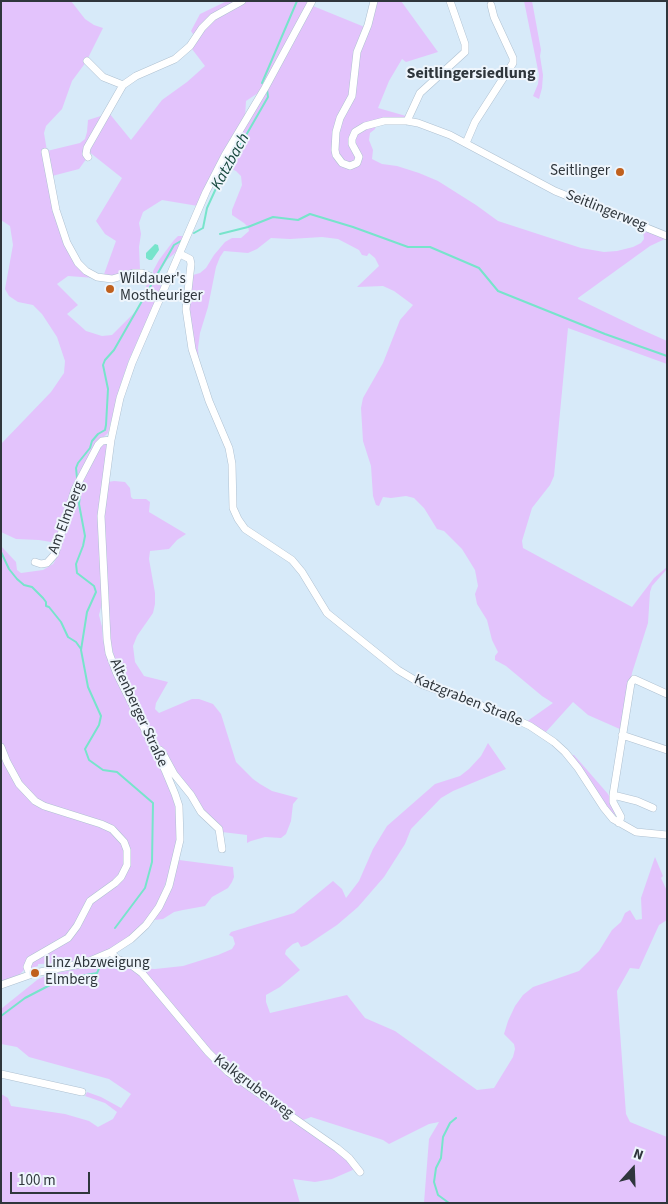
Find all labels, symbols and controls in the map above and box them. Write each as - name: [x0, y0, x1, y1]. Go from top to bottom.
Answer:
- district label: Seitlingersiedlung: [407, 64, 535, 84]
- water label: Katzbach: [208, 130, 254, 194]
- place label: Seitlinger: [550, 163, 610, 181]
- marker: Seitlinger: [614, 166, 626, 178]
- street label: Seitlingerweg: [563, 187, 649, 235]
- place label: Wildauer's Mostheuriger: [120, 271, 203, 306]
- marker: Wildauer's Mostheuriger: [104, 283, 116, 295]
- street label: Am Elmberg: [45, 479, 89, 557]
- street label: Altenberger Straße: [105, 656, 171, 770]
- street label: Katzgraben Straße: [411, 671, 525, 731]
- place label: Linz Abzweigung Elmberg: [45, 955, 150, 990]
- marker: Linz Abzweigung Elmberg: [29, 967, 41, 979]
- street label: Kalkgruberweg: [210, 1051, 296, 1123]
- north arrow: [608, 1144, 658, 1194]
- text: N: [630, 1144, 646, 1166]
- scale bar: [12, 1162, 92, 1194]
- text: 100 m: [18, 1170, 56, 1191]

